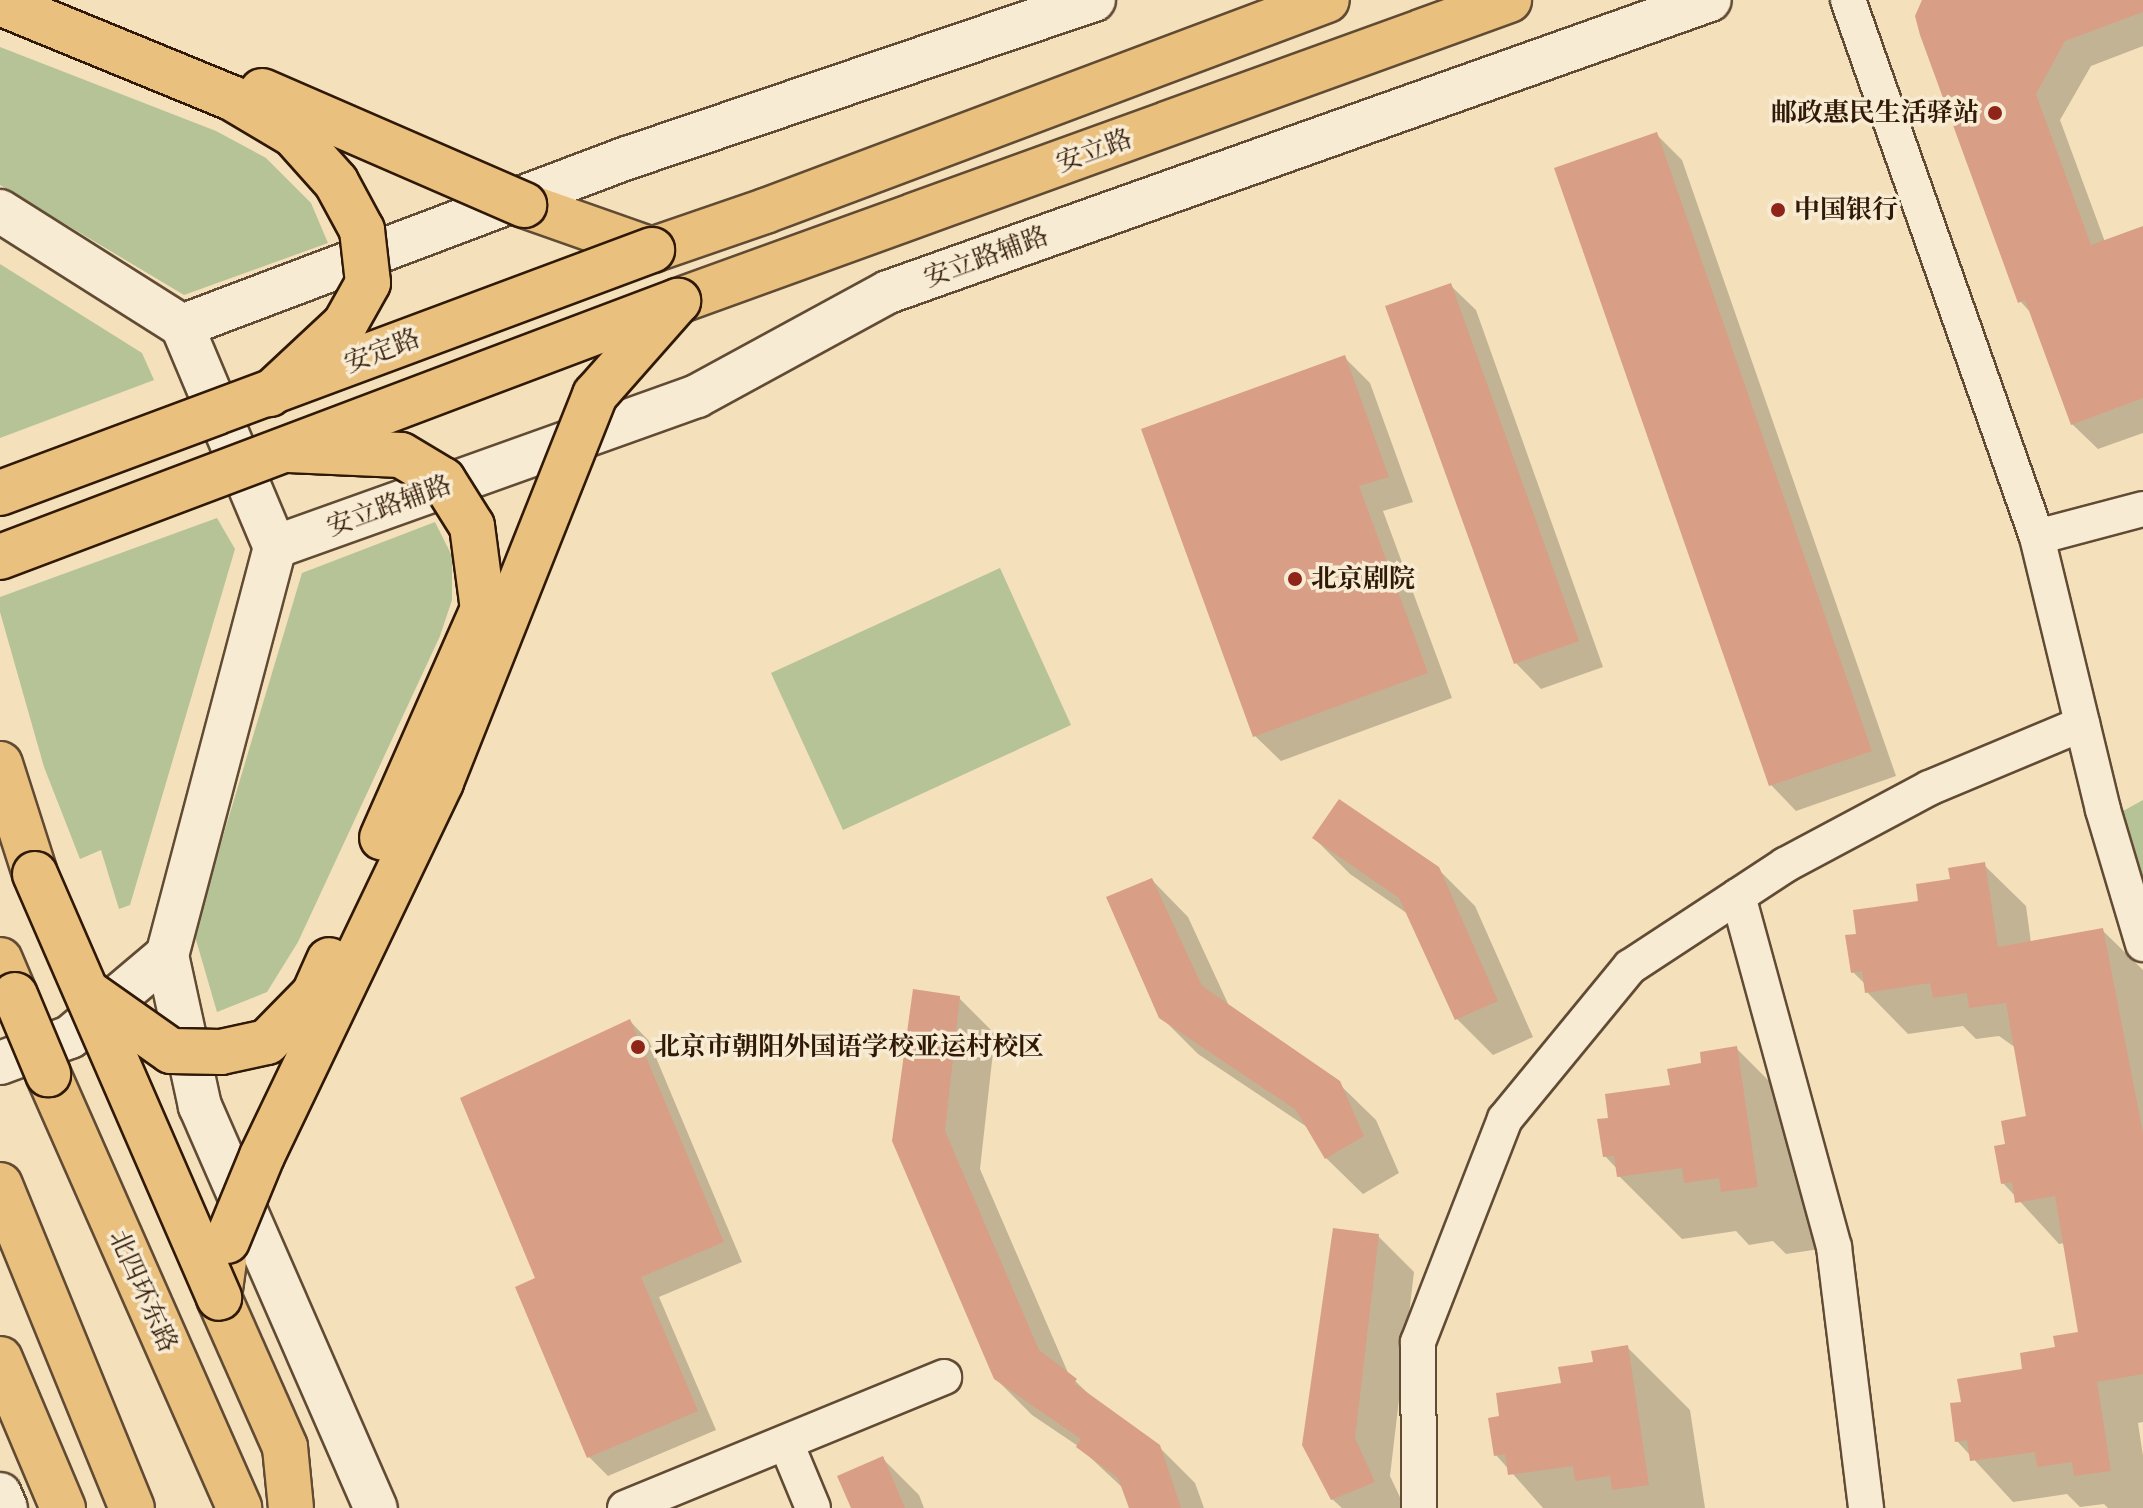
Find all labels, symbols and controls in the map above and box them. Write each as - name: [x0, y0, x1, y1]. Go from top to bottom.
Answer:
- place label: 邮政惠民生活驿站: [1771, 97, 1979, 129]
- marker: 邮政惠民生活驿站: [1986, 104, 2004, 122]
- street label: 安立路: [1052, 123, 1136, 179]
- place label: 中国银行: [1794, 194, 1898, 226]
- marker: 中国银行: [1769, 201, 1787, 219]
- street label: 安立路辅路: [920, 220, 1052, 294]
- street label: 安定路: [340, 322, 424, 380]
- street label: 安立路辅路: [323, 469, 455, 543]
- place label: 北京剧院: [1311, 563, 1415, 595]
- marker: 北京剧院: [1286, 570, 1304, 588]
- place label: 北京市朝阳外国语学校亚运村校区: [654, 1031, 1044, 1063]
- marker: 北京市朝阳外国语学校亚运村校区: [629, 1038, 647, 1056]
- street label: 北四环东路: [102, 1225, 184, 1357]

